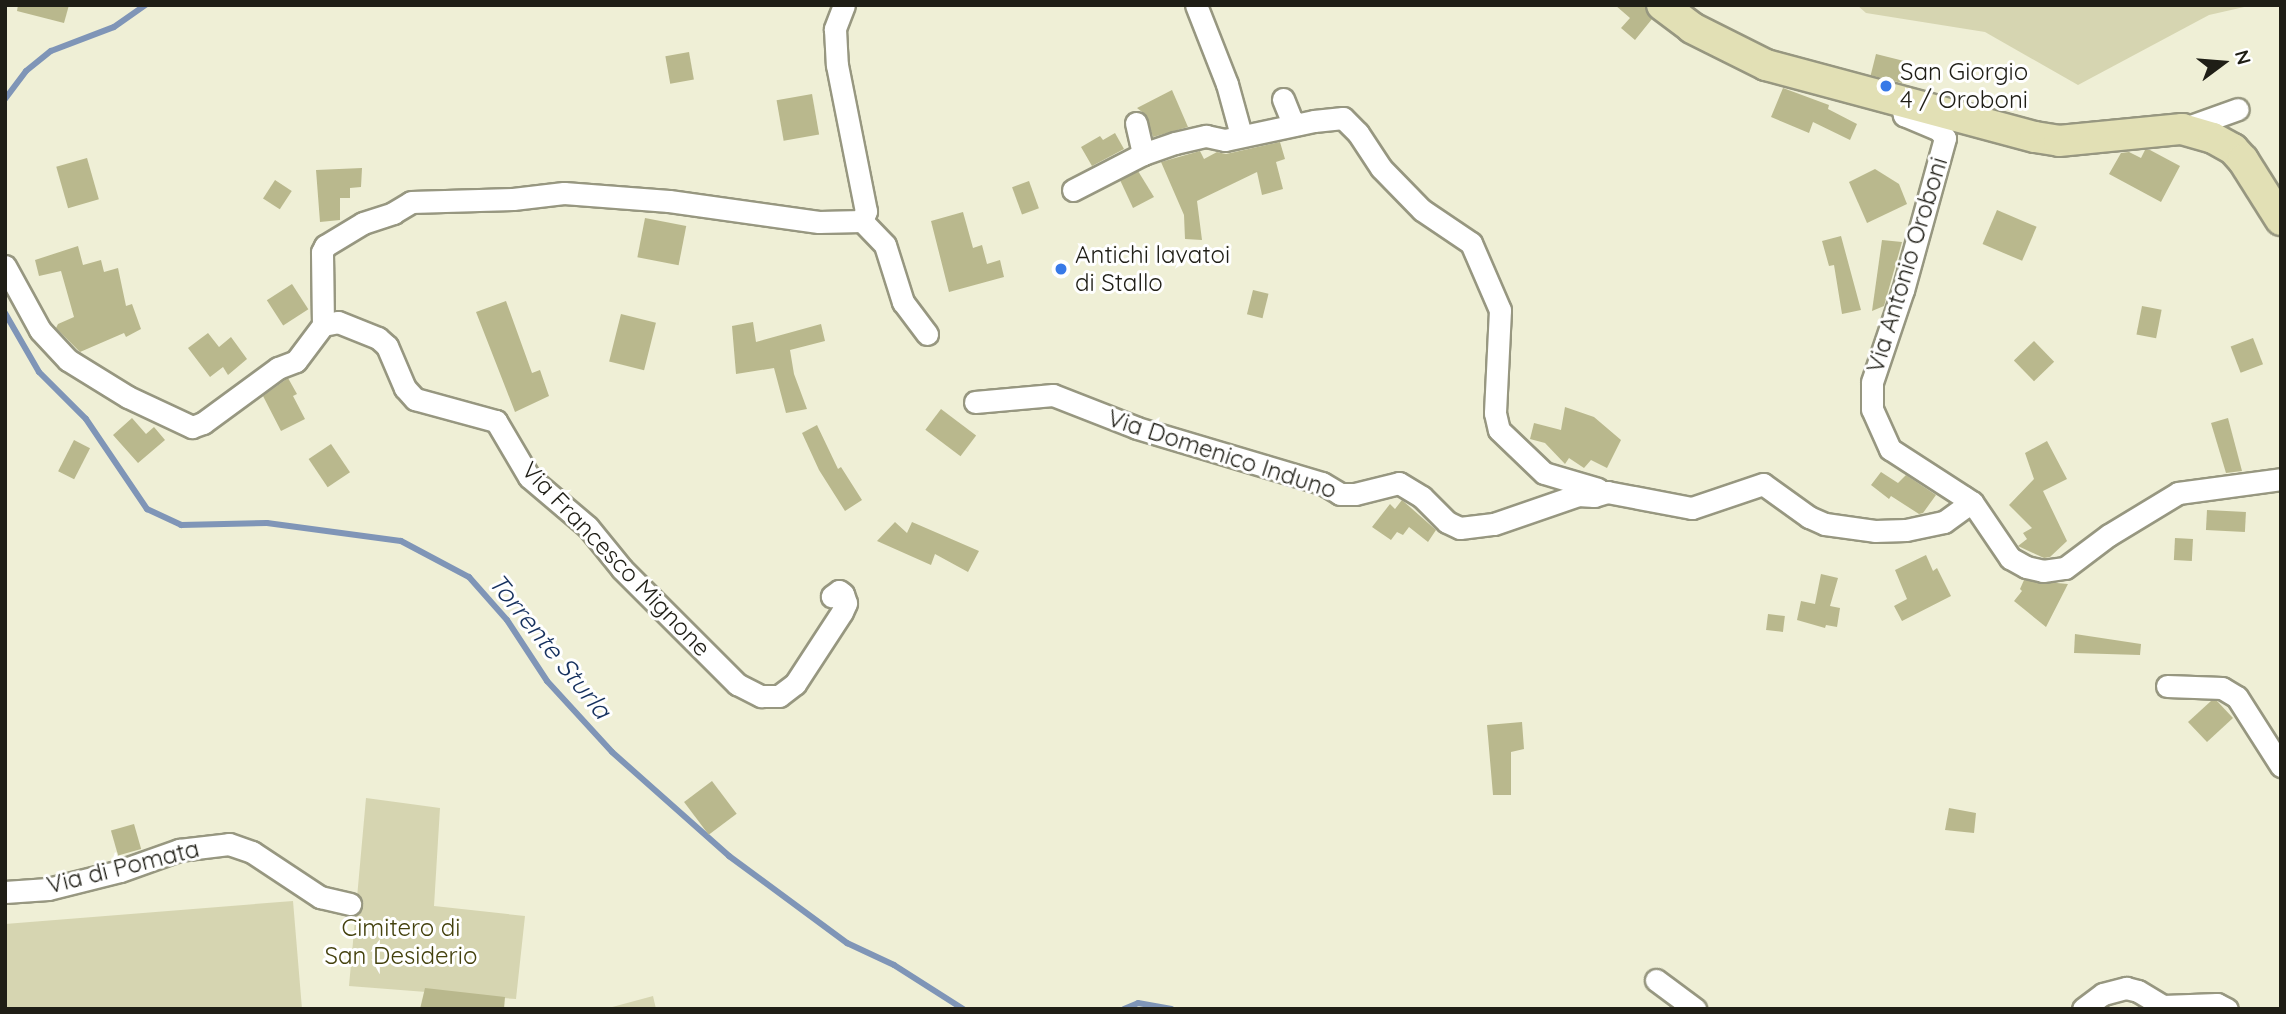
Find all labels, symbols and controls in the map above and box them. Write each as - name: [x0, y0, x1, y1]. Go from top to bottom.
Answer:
- north arrow: [2188, 28, 2258, 98]
- text: N: [2230, 47, 2257, 67]
- place label: San Giorgio 4 / Oroboni: [1900, 58, 2028, 114]
- marker: San Giorgio 4 / Oroboni: [1878, 78, 1894, 94]
- street label: Via Antonio Oroboni: [1861, 154, 1953, 376]
- place label: Antichi lavatoi di Stallo: [1075, 241, 1230, 297]
- marker: Antichi lavatoi di Stallo: [1053, 261, 1069, 277]
- street label: Via Domenico Induno: [1104, 403, 1340, 505]
- street label: Via Francesco Mignone: [516, 456, 716, 662]
- water label: Torrente Sturla: [482, 567, 618, 725]
- street label: Via di Pomata: [44, 834, 202, 900]
- park label: Cimitero di San Desiderio: [325, 914, 477, 970]

